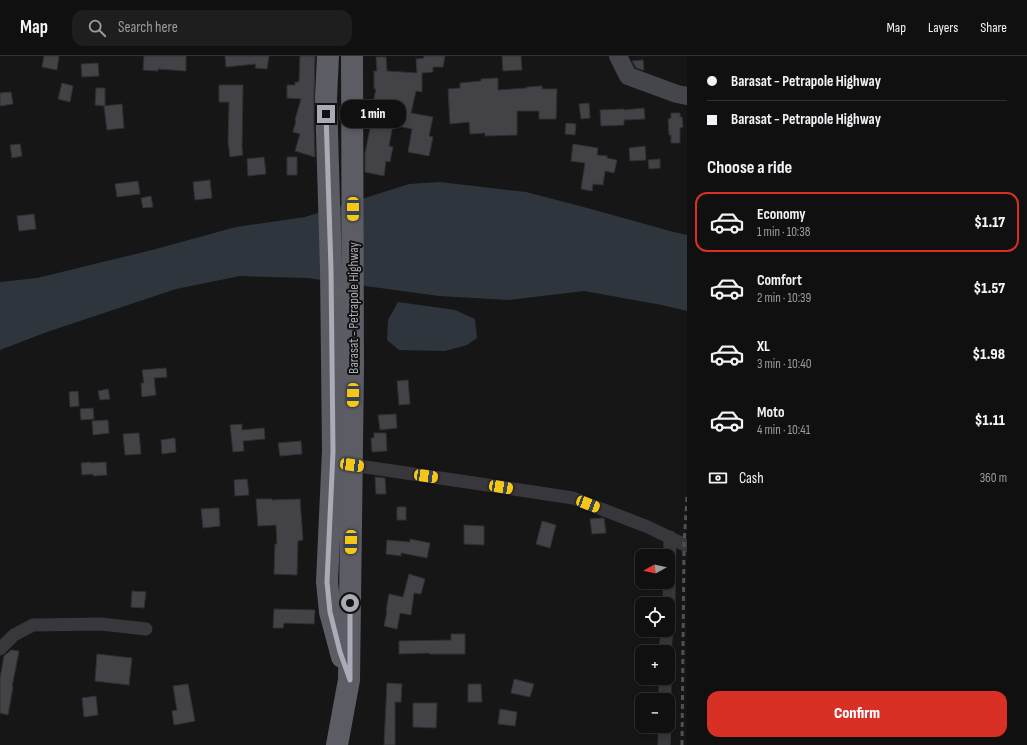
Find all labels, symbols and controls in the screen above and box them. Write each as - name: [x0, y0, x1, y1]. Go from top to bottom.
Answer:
- search box: [72, 10, 352, 46]
- text: Map: [20, 16, 48, 39]
- icon: search: [86, 17, 108, 39]
- text: Search here: [118, 18, 178, 37]
- text: Map: [886, 19, 906, 36]
- text: Layers: [928, 19, 958, 36]
- text: Share: [980, 19, 1007, 36]
- text: Barasat - Petrapole Highway: [731, 72, 881, 91]
- callout: 1 min: [340, 100, 406, 128]
- route end: [317, 105, 335, 123]
- text: 1 min: [361, 106, 385, 122]
- text: Barasat - Petrapole Highway: [731, 110, 881, 129]
- text: Choose a ride: [707, 157, 792, 178]
- car: [347, 197, 359, 221]
- icon: car: [709, 204, 745, 240]
- text: Economy: [757, 205, 806, 224]
- text: $1.17: [974, 213, 1005, 232]
- text: 1 min · 10:38: [757, 224, 810, 240]
- street label: Barasat - Petrapole Highway: [345, 242, 362, 374]
- icon: car: [709, 270, 745, 306]
- text: Comfort: [757, 271, 802, 290]
- text: $1.57: [973, 279, 1005, 298]
- text: 2 min · 10:39: [757, 290, 811, 306]
- icon: car: [709, 336, 745, 372]
- text: XL: [757, 337, 770, 356]
- text: $1.98: [973, 345, 1005, 364]
- text: 3 min · 10:40: [757, 356, 811, 372]
- car: [347, 383, 359, 407]
- icon: car: [709, 402, 745, 438]
- text: Moto: [757, 403, 784, 422]
- text: $1.11: [975, 411, 1005, 430]
- text: 4 min · 10:41: [757, 422, 810, 438]
- car: [339, 457, 365, 473]
- icon: cash: [707, 467, 729, 489]
- car: [413, 468, 439, 484]
- text: Cash: [739, 469, 764, 488]
- text: 360 m: [980, 470, 1007, 486]
- car: [488, 479, 514, 495]
- car: [575, 494, 601, 514]
- car: [345, 530, 357, 554]
- north arrow: [635, 549, 675, 589]
- map controls: [635, 549, 675, 733]
- route start: [341, 594, 359, 612]
- button: locate: [635, 597, 675, 637]
- button: +: [635, 645, 675, 685]
- button: Confirm: [707, 691, 1007, 737]
- button: −: [635, 693, 675, 733]

